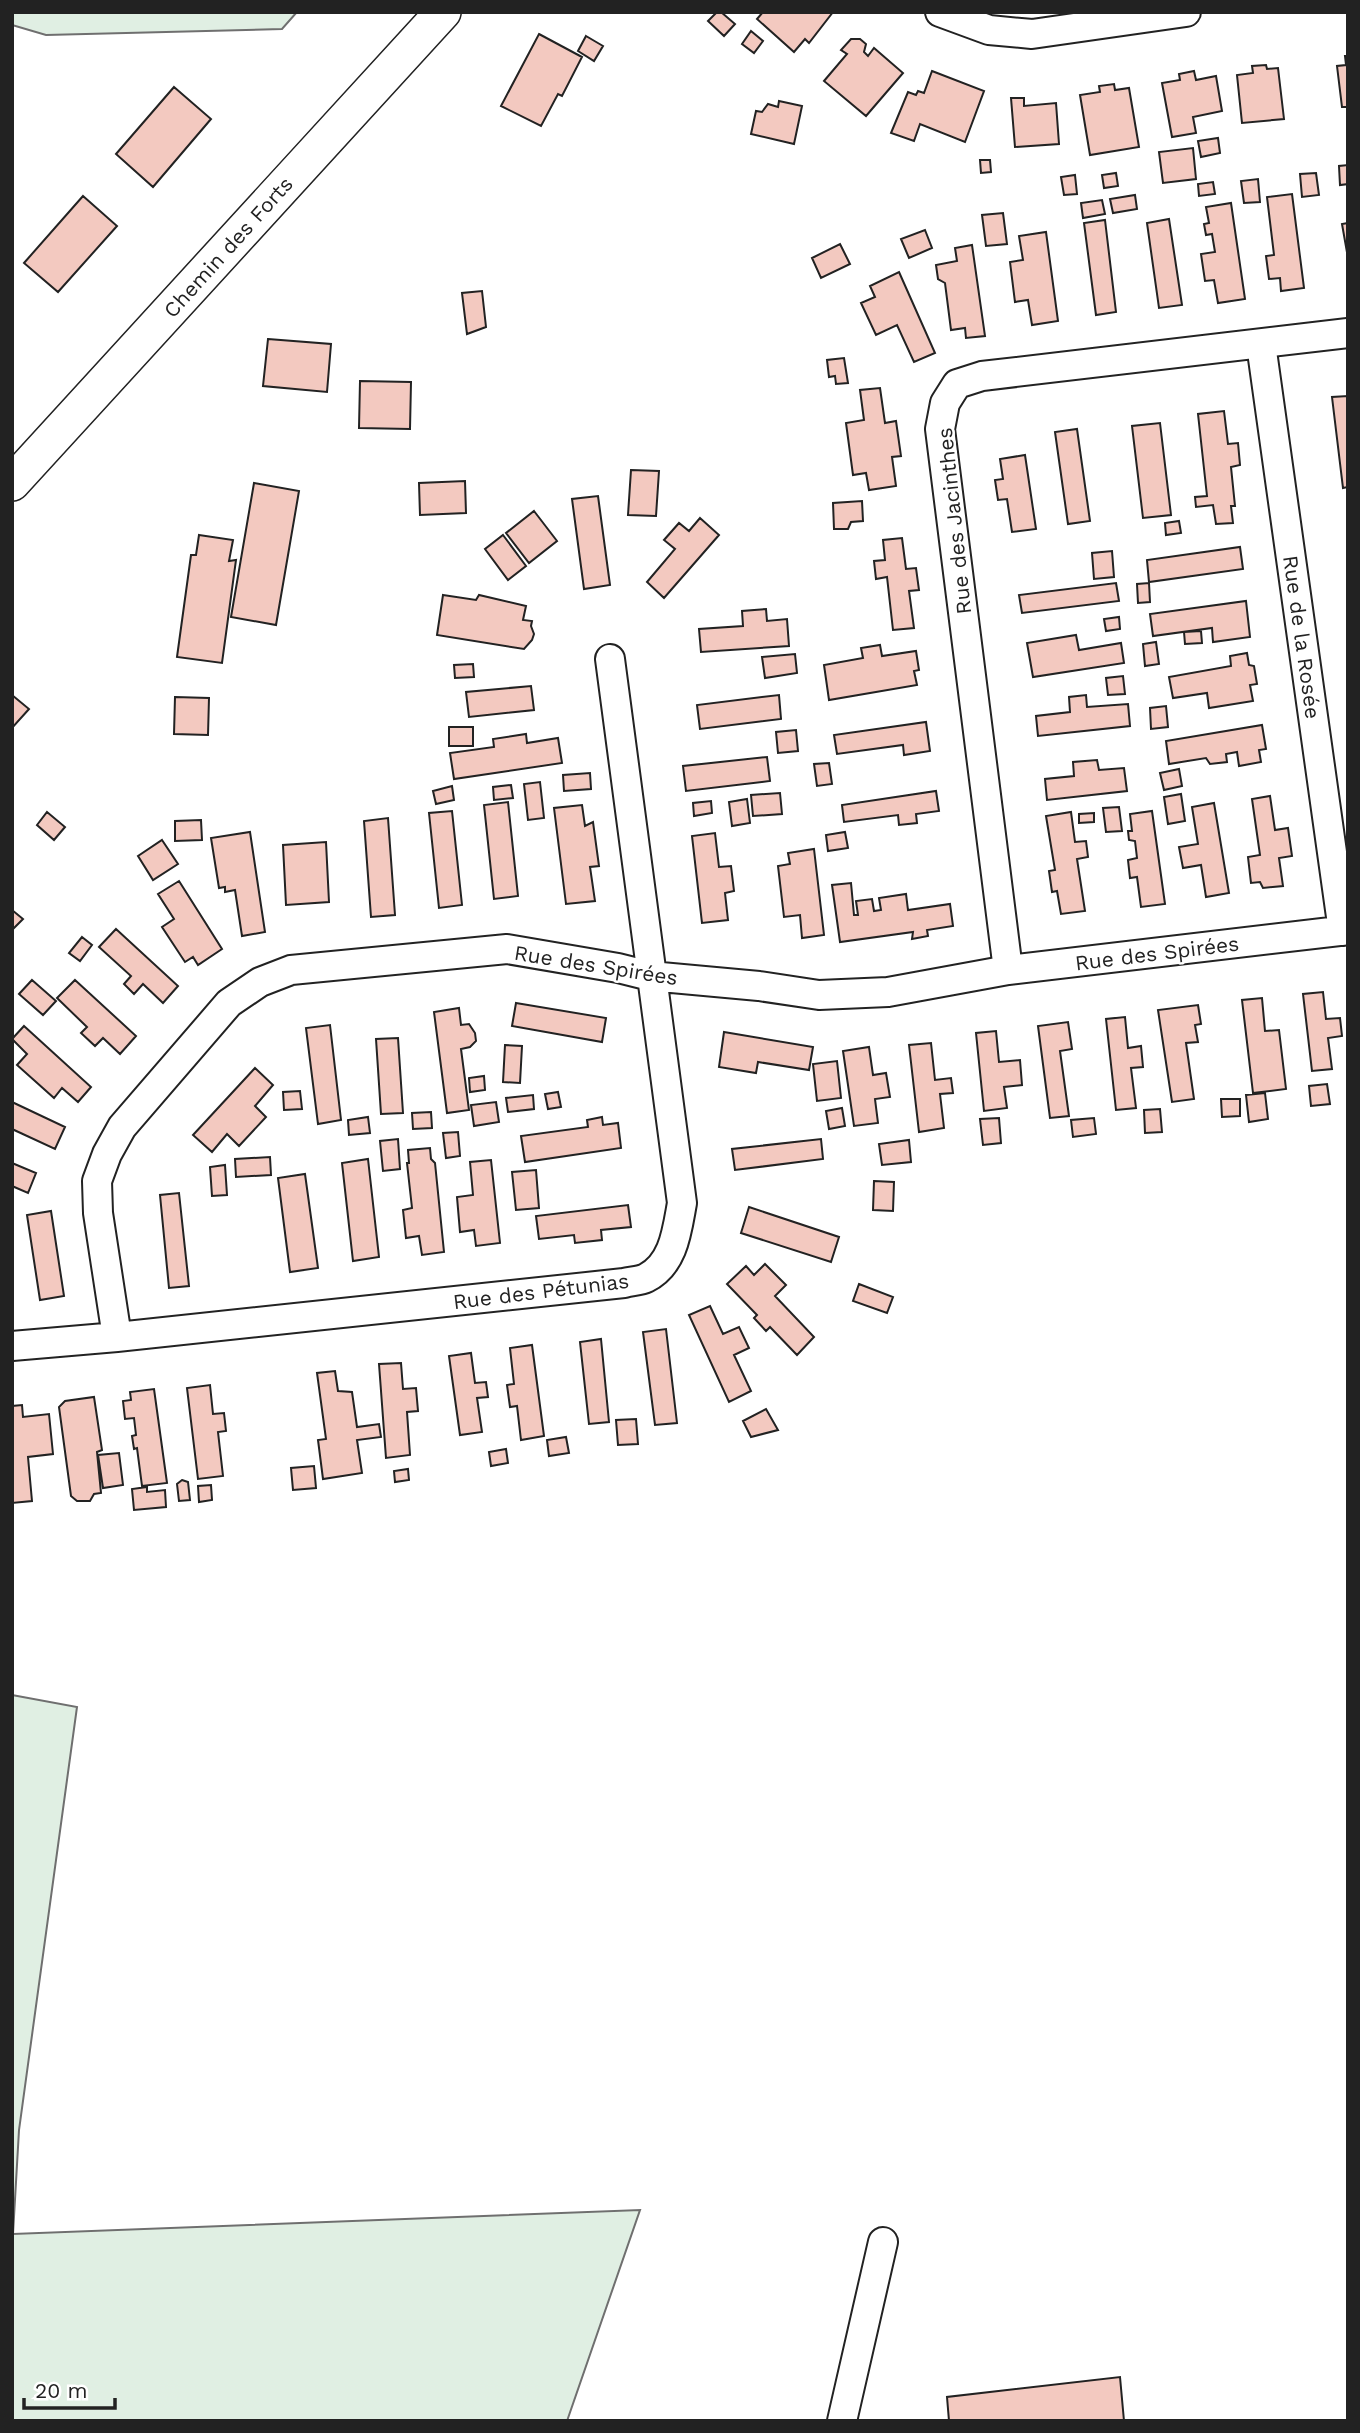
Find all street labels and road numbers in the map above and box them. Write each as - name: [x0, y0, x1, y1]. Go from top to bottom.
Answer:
- street label: Chemin des Forts: [158, 171, 298, 323]
- street label: Rue des Jacinthes: [932, 426, 976, 616]
- street label: Rue de la Rosée: [1278, 554, 1326, 720]
- street label: Rue des Spirées: [1074, 931, 1240, 975]
- street label: Rue des Spirées: [512, 940, 680, 990]
- street label: Rue des Pétunias: [452, 1268, 630, 1314]

